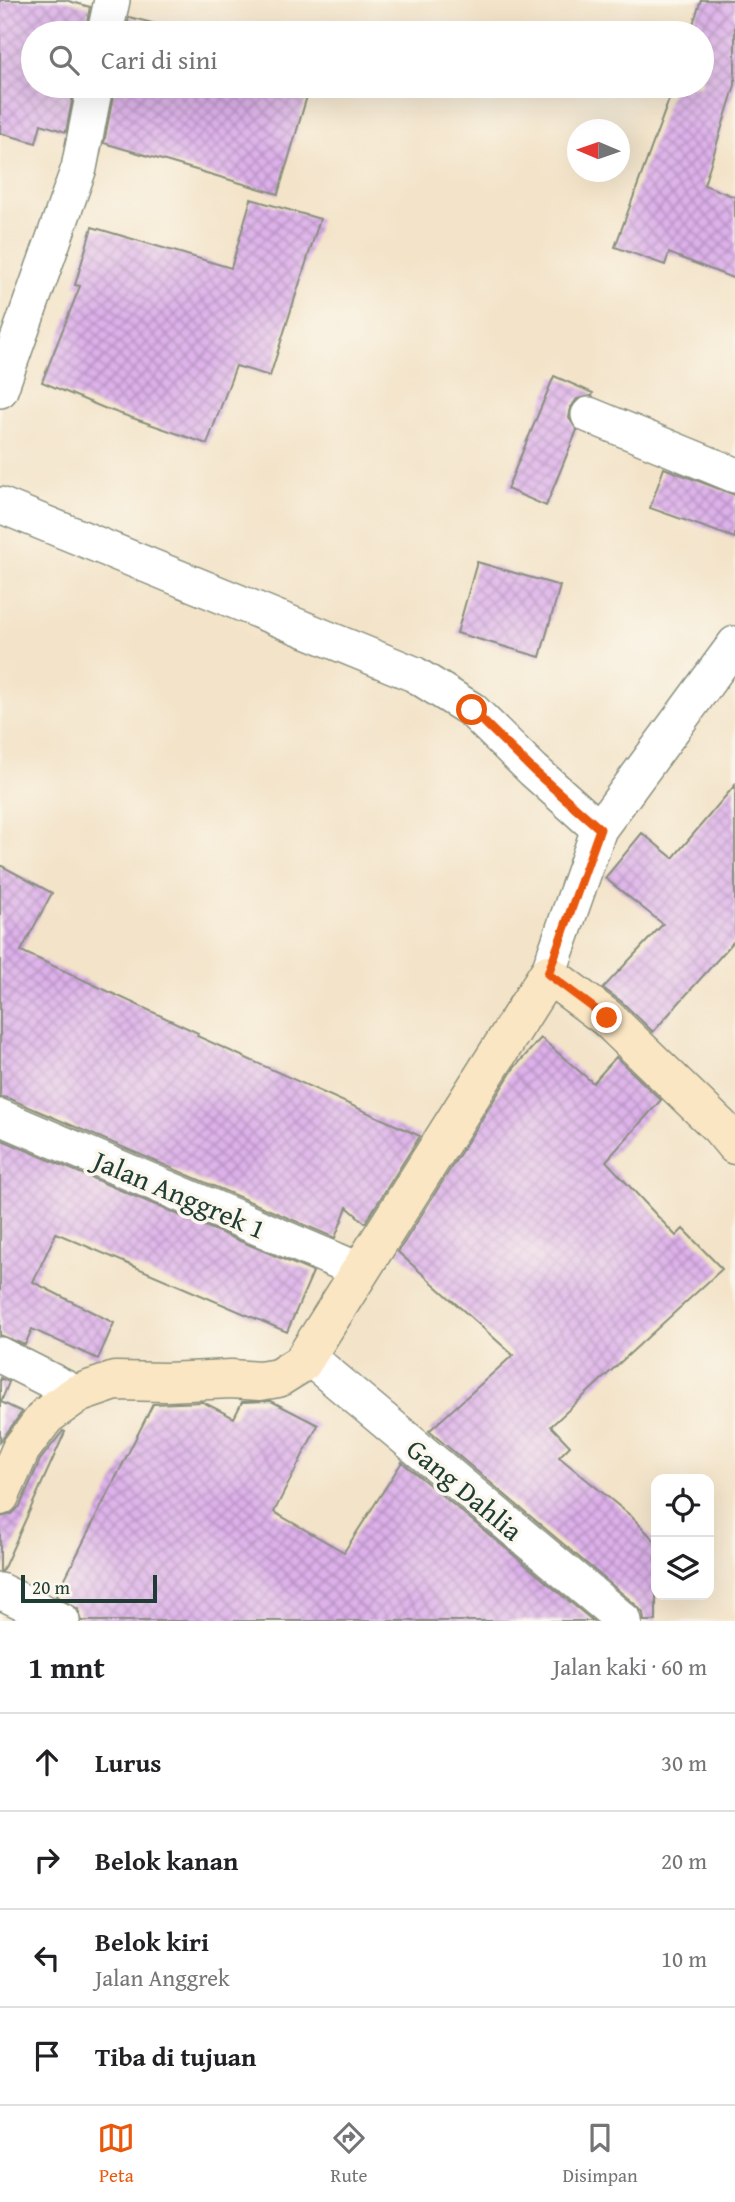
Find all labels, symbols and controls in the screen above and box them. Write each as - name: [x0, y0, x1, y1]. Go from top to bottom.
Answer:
- search box: [21, 21, 714, 98]
- text: Cari di sini: [101, 40, 218, 79]
- icon: search: [45, 41, 83, 79]
- north arrow: [567, 119, 630, 182]
- route start: [456, 694, 487, 725]
- route end: [591, 1002, 622, 1033]
- street label: Jalan Anggrek 1: [85, 1138, 273, 1249]
- street label: Gang Dahlia: [398, 1428, 533, 1550]
- map controls: [651, 1474, 714, 1600]
- button: locate: [651, 1474, 714, 1537]
- button: layers: [651, 1537, 714, 1600]
- scale bar: [21, 1572, 158, 1604]
- text: 20 m: [32, 1573, 70, 1601]
- text: 1 mnt: [28, 1645, 105, 1689]
- text: Jalan kaki · 60 m: [553, 1650, 707, 1683]
- icon: ahead: [28, 1743, 66, 1781]
- text: Lurus: [95, 1743, 161, 1782]
- text: 30 m: [661, 1746, 707, 1779]
- icon: right: [28, 1841, 66, 1879]
- text: Belok kanan: [95, 1841, 238, 1880]
- text: 20 m: [661, 1844, 707, 1877]
- text: Belok kiri: [95, 1922, 209, 1961]
- icon: left: [28, 1939, 66, 1977]
- text: 10 m: [661, 1942, 707, 1975]
- text: Jalan Anggrek: [95, 1961, 230, 1994]
- icon: arrive: [28, 2037, 66, 2075]
- text: Tiba di tujuan: [95, 2037, 256, 2076]
- tab: Peta: [97, 2119, 135, 2189]
- tab: Rute: [330, 2119, 368, 2189]
- tab: Disimpan: [562, 2119, 638, 2189]

